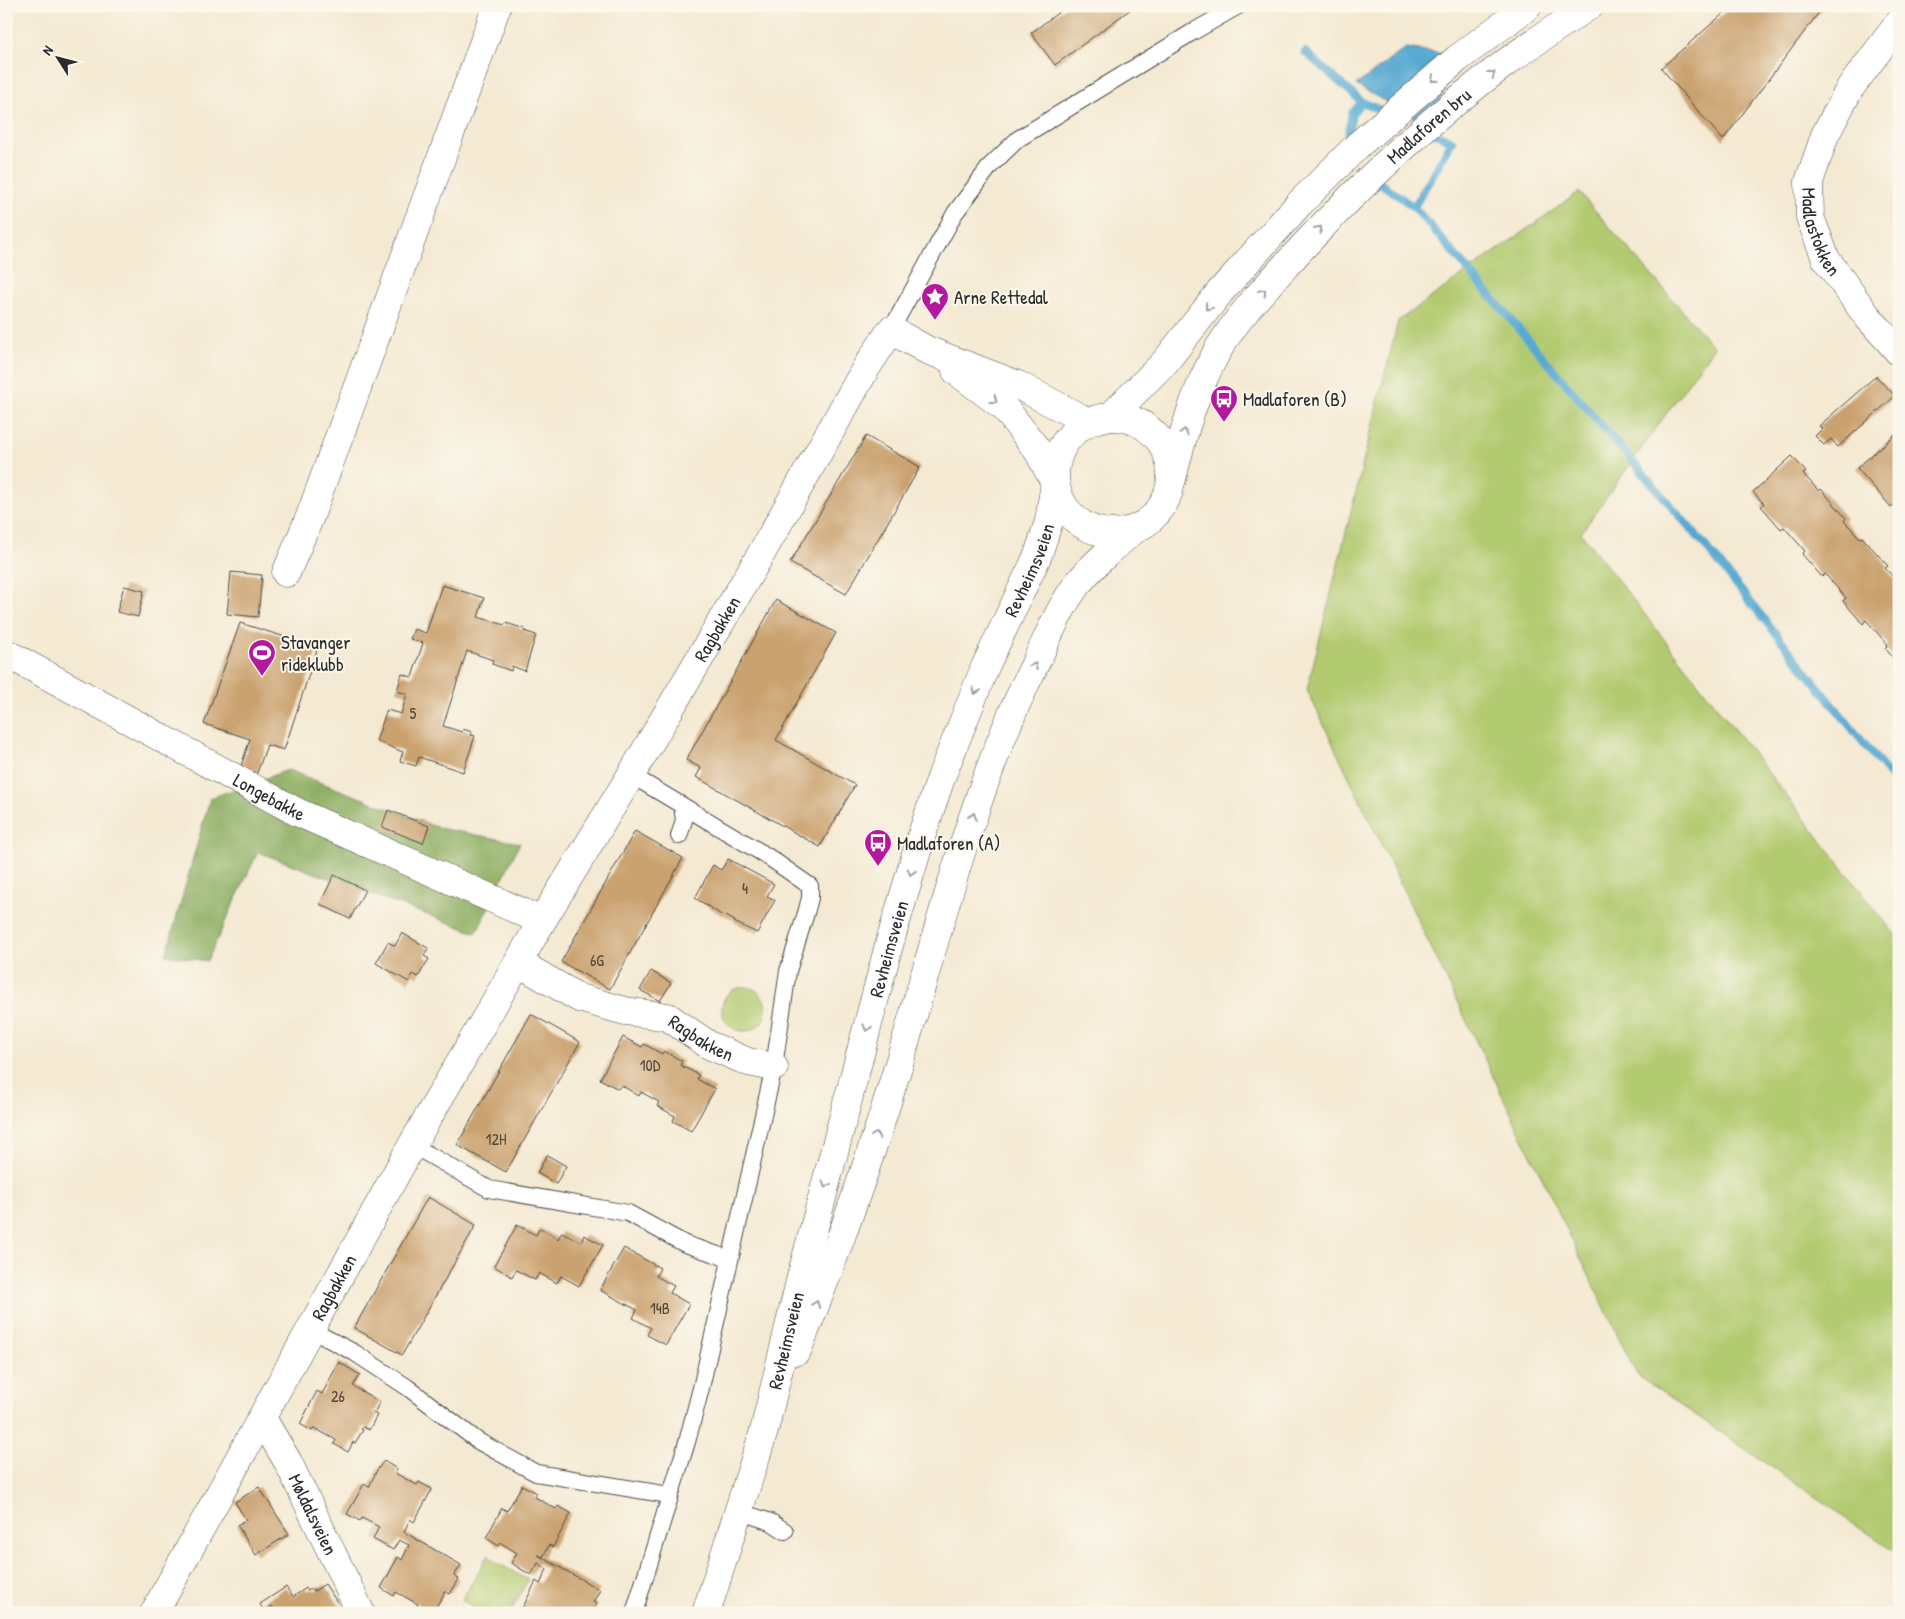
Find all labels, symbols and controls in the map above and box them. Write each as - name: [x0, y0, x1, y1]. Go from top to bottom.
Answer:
- north arrow: [32, 32, 82, 82]
- text: N: [37, 41, 57, 59]
- one-way arrow: [1486, 71, 1495, 79]
- one-way arrow: [1430, 73, 1439, 82]
- street label: Madlaforen bru: [1381, 81, 1476, 169]
- street label: Madlastokken: [1796, 187, 1847, 281]
- one-way arrow: [1313, 226, 1322, 235]
- place icon: Arne Rettedal: [920, 282, 950, 321]
- place label: Arne Rettedal: [954, 284, 1049, 310]
- one-way arrow: [1257, 289, 1266, 298]
- one-way arrow: [1206, 301, 1214, 310]
- bus stop icon: Madlaforen (B): [1209, 384, 1239, 423]
- place label: Madlaforen (B): [1243, 386, 1347, 412]
- one-way arrow: [988, 394, 997, 402]
- one-way arrow: [1178, 428, 1188, 436]
- street label: Revheimsveien: [998, 520, 1060, 621]
- street label: Ragbakken: [688, 591, 746, 666]
- place label: Stavanger rideklubb: [281, 629, 351, 677]
- sports icon: Stavanger rideklubb: [247, 638, 277, 677]
- one-way arrow: [1028, 662, 1038, 671]
- one-way arrow: [971, 686, 982, 695]
- house number: 5: [410, 702, 417, 724]
- street label: Longebakke: [229, 767, 309, 827]
- one-way arrow: [967, 812, 977, 821]
- bus stop icon: Madlaforen (A): [863, 828, 893, 867]
- place label: Madlaforen (A): [897, 830, 1001, 856]
- one-way arrow: [906, 867, 916, 875]
- house number: 4: [742, 877, 748, 899]
- street label: Revheimsveien: [863, 897, 915, 1000]
- house number: 6G: [590, 949, 604, 971]
- street label: Ragbakken: [664, 1008, 738, 1067]
- one-way arrow: [862, 1024, 873, 1033]
- house number: 10D: [640, 1054, 661, 1076]
- house number: 12H: [486, 1128, 506, 1150]
- one-way arrow: [870, 1131, 880, 1140]
- one-way arrow: [821, 1181, 831, 1189]
- street label: Ragbakken: [305, 1250, 362, 1325]
- street label: Revheimsveien: [761, 1289, 810, 1392]
- house number: 14B: [650, 1297, 670, 1319]
- one-way arrow: [810, 1301, 820, 1309]
- house number: 26: [331, 1385, 345, 1407]
- street label: Møldalsveien: [283, 1469, 344, 1559]

